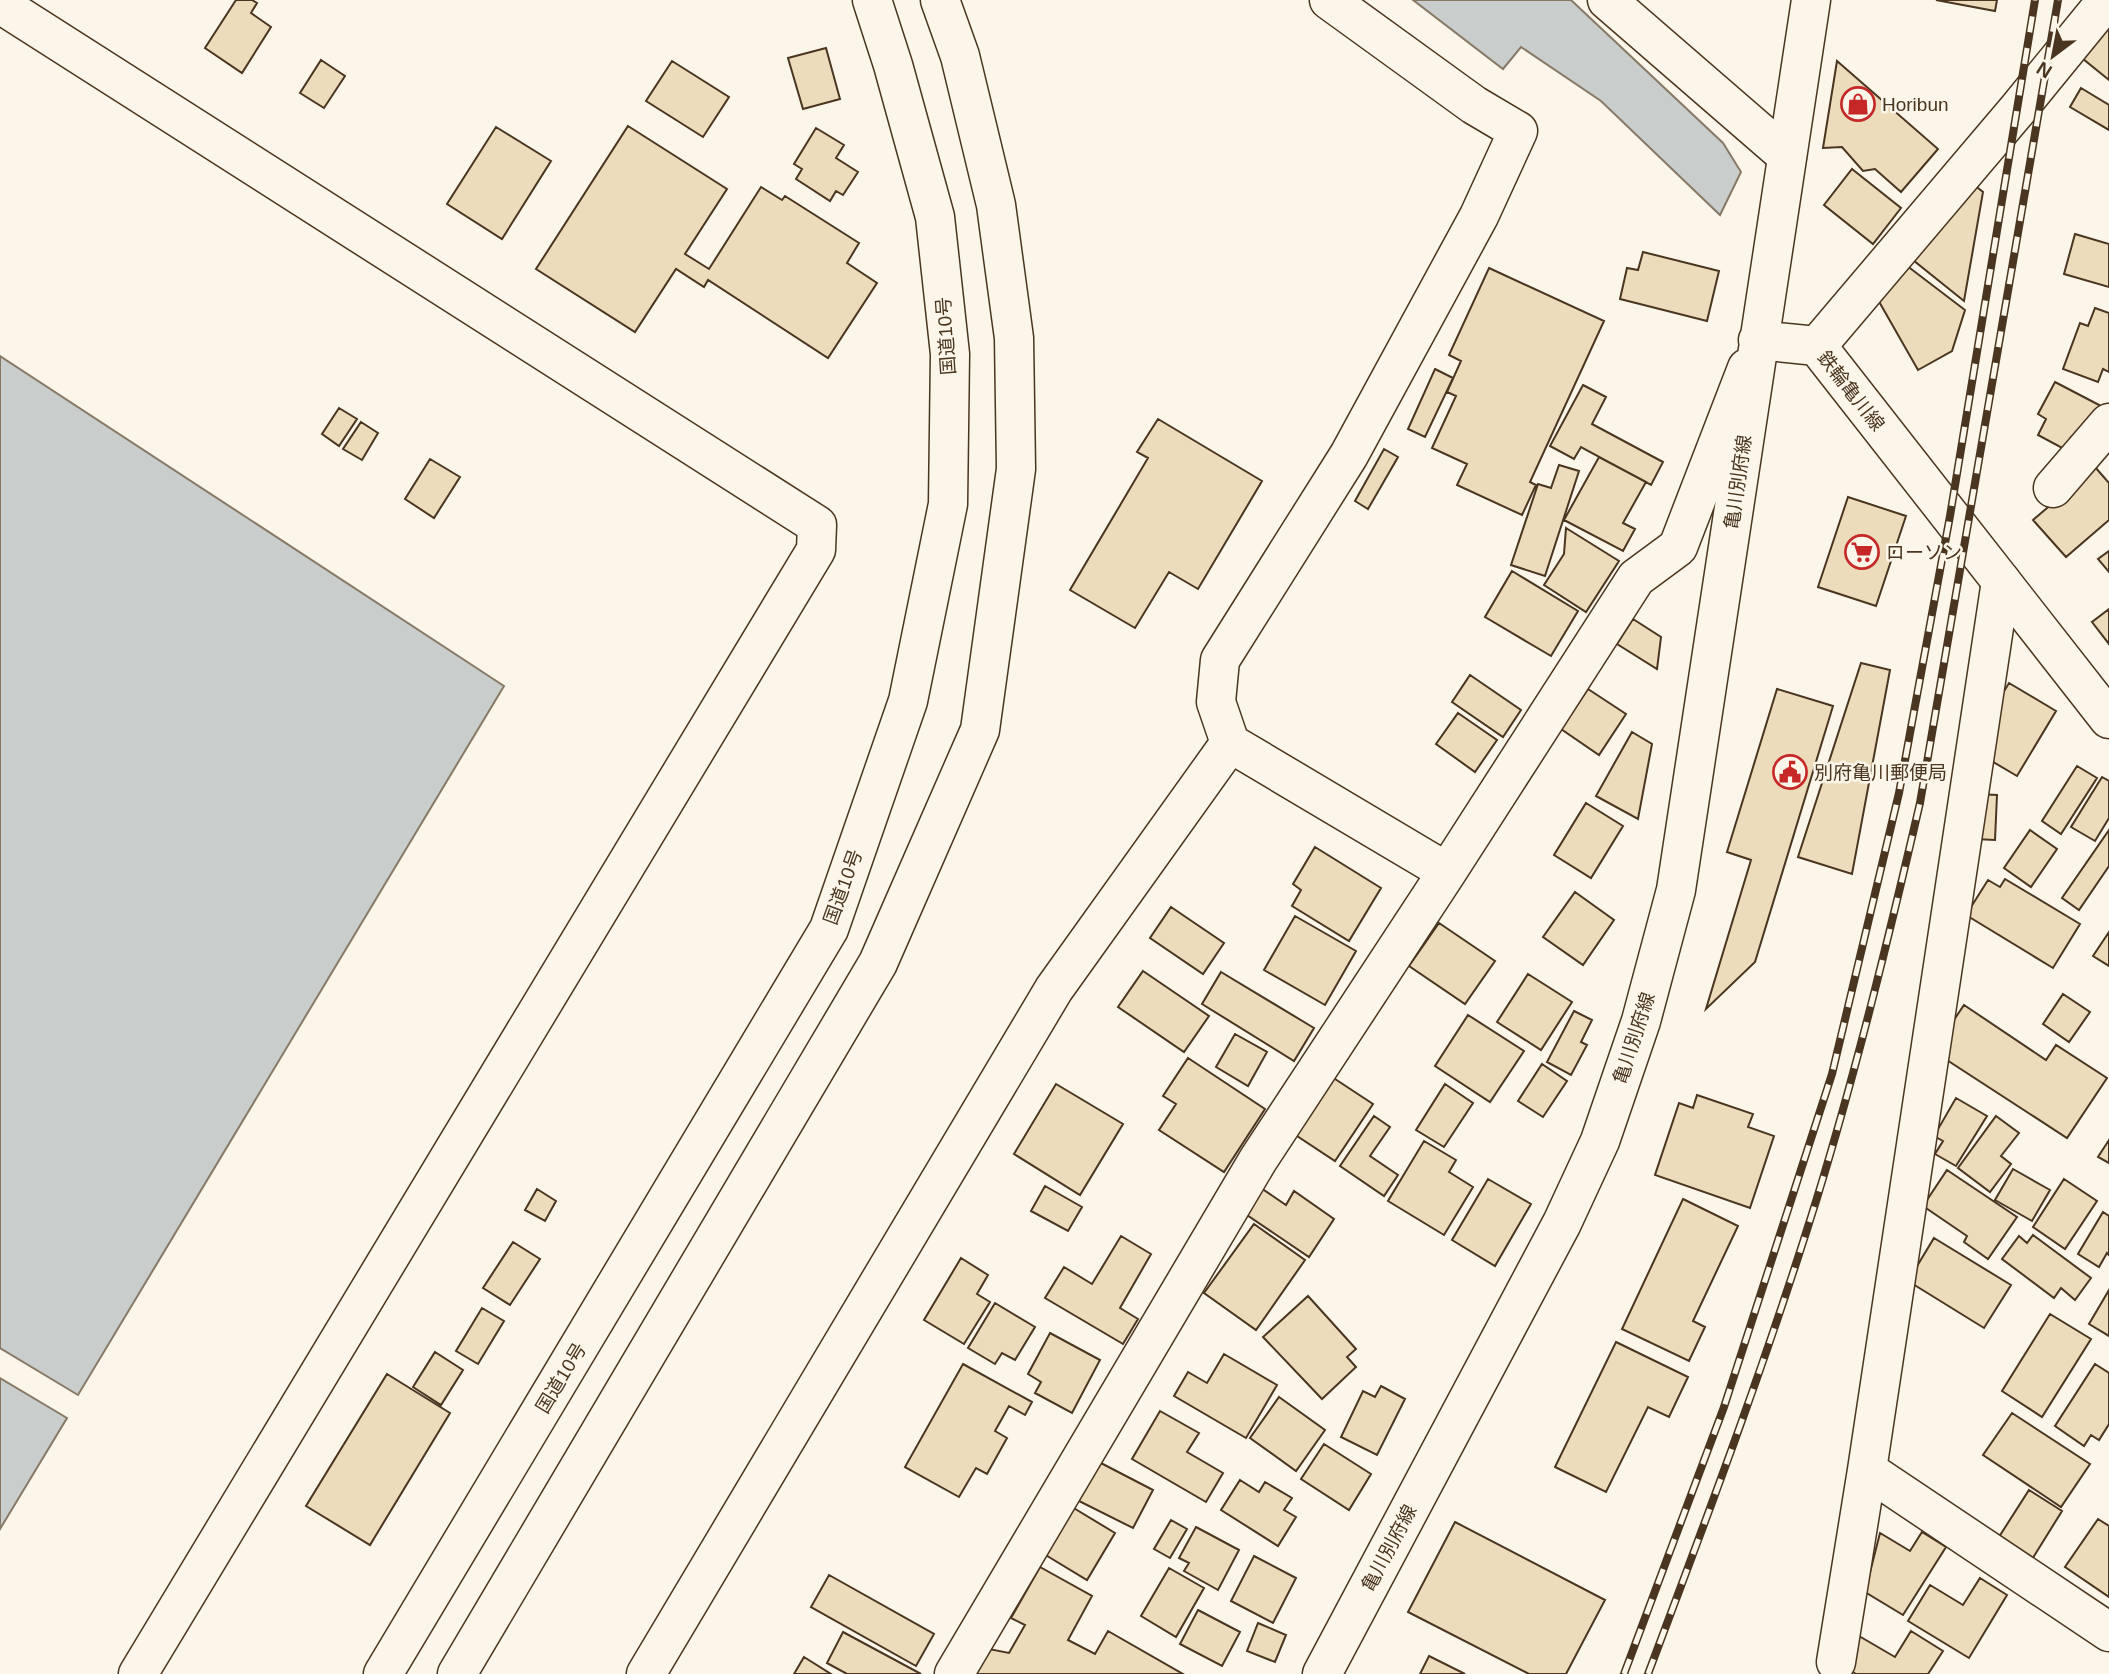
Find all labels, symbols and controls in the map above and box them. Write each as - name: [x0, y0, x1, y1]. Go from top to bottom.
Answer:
- north arrow: [2018, 21, 2088, 91]
- text: N: [2033, 57, 2056, 83]
- shop icon: Horibun: [1839, 85, 1877, 123]
- place label: Horibun: [1882, 94, 1949, 115]
- street label: 国道10号: [933, 296, 959, 376]
- street label: 鉄輪亀川線: [1813, 347, 1889, 435]
- street label: 亀川別府線: [1721, 433, 1755, 531]
- supermarket icon: ローソン: [1843, 533, 1881, 571]
- place label: ローソン: [1886, 542, 1962, 563]
- public building icon: 別府亀川郵便局: [1771, 753, 1809, 791]
- place label: 別府亀川郵便局: [1814, 762, 1947, 783]
- street label: 国道10号: [820, 847, 866, 927]
- street label: 亀川別府線: [1609, 990, 1659, 1086]
- street label: 国道10号: [532, 1339, 590, 1417]
- street label: 亀川別府線: [1357, 1501, 1421, 1595]

